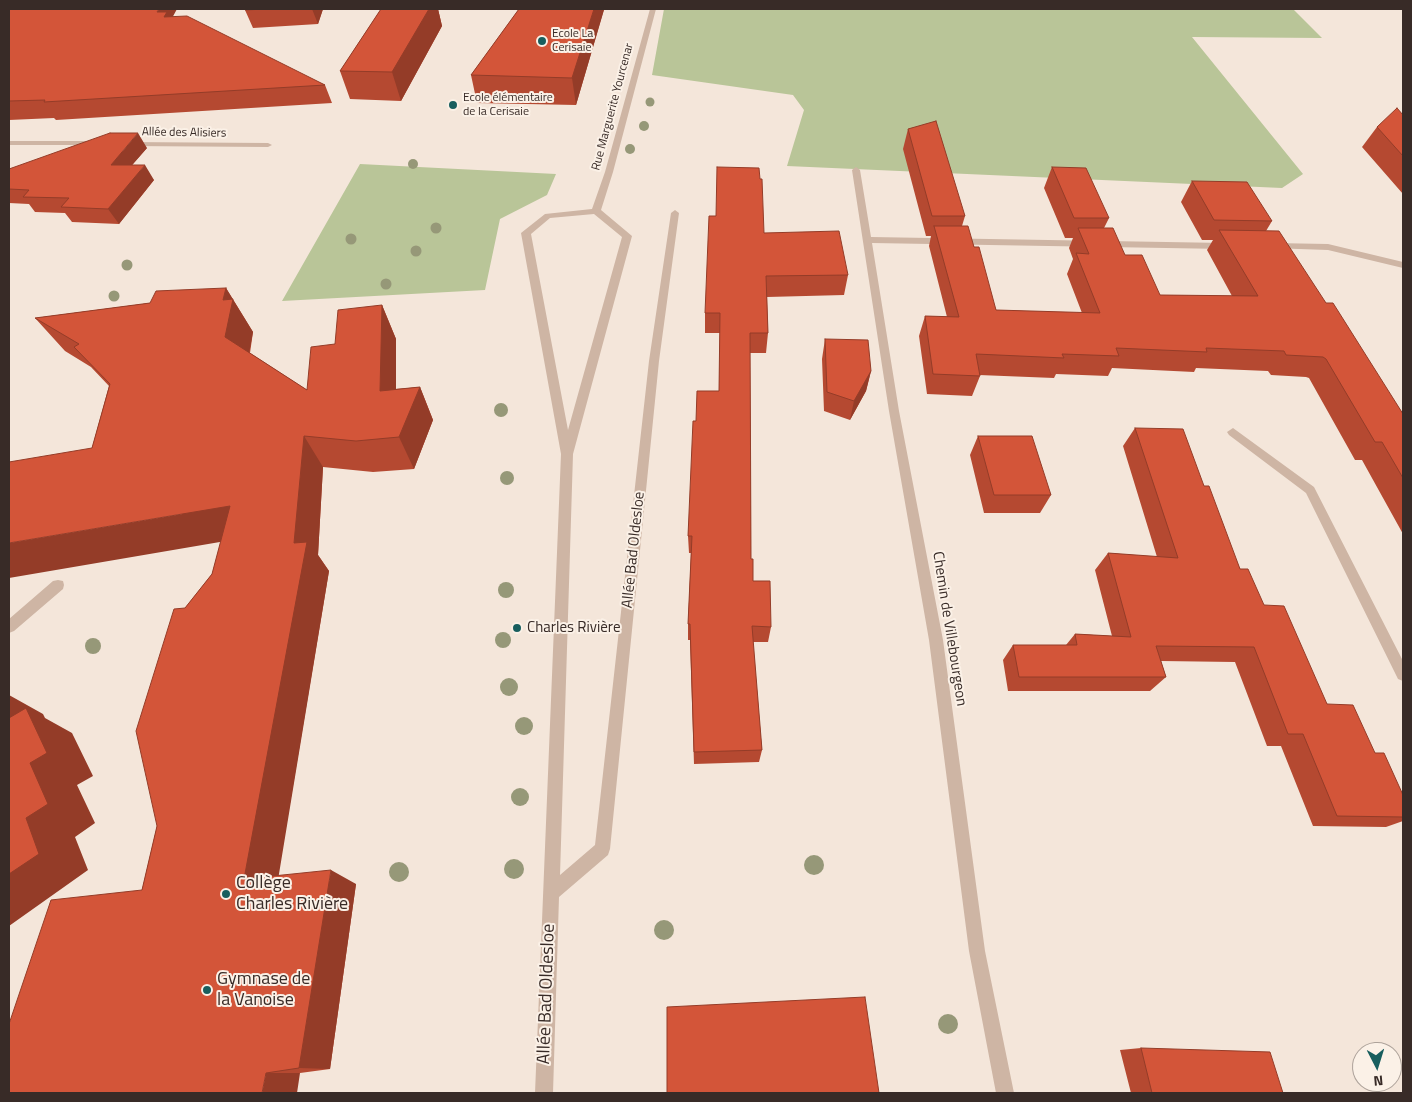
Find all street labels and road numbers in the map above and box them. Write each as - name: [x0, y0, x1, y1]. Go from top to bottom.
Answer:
- street label: Rue Marguerite Yourcenar: [589, 42, 637, 172]
- street label: Allée des Alisiers: [142, 125, 226, 141]
- street label: Allée Bad Oldesloe: [619, 491, 649, 609]
- street label: Chemin de Villebourgeon: [928, 550, 970, 708]
- street label: Allée Bad Oldesloe: [534, 923, 560, 1065]

